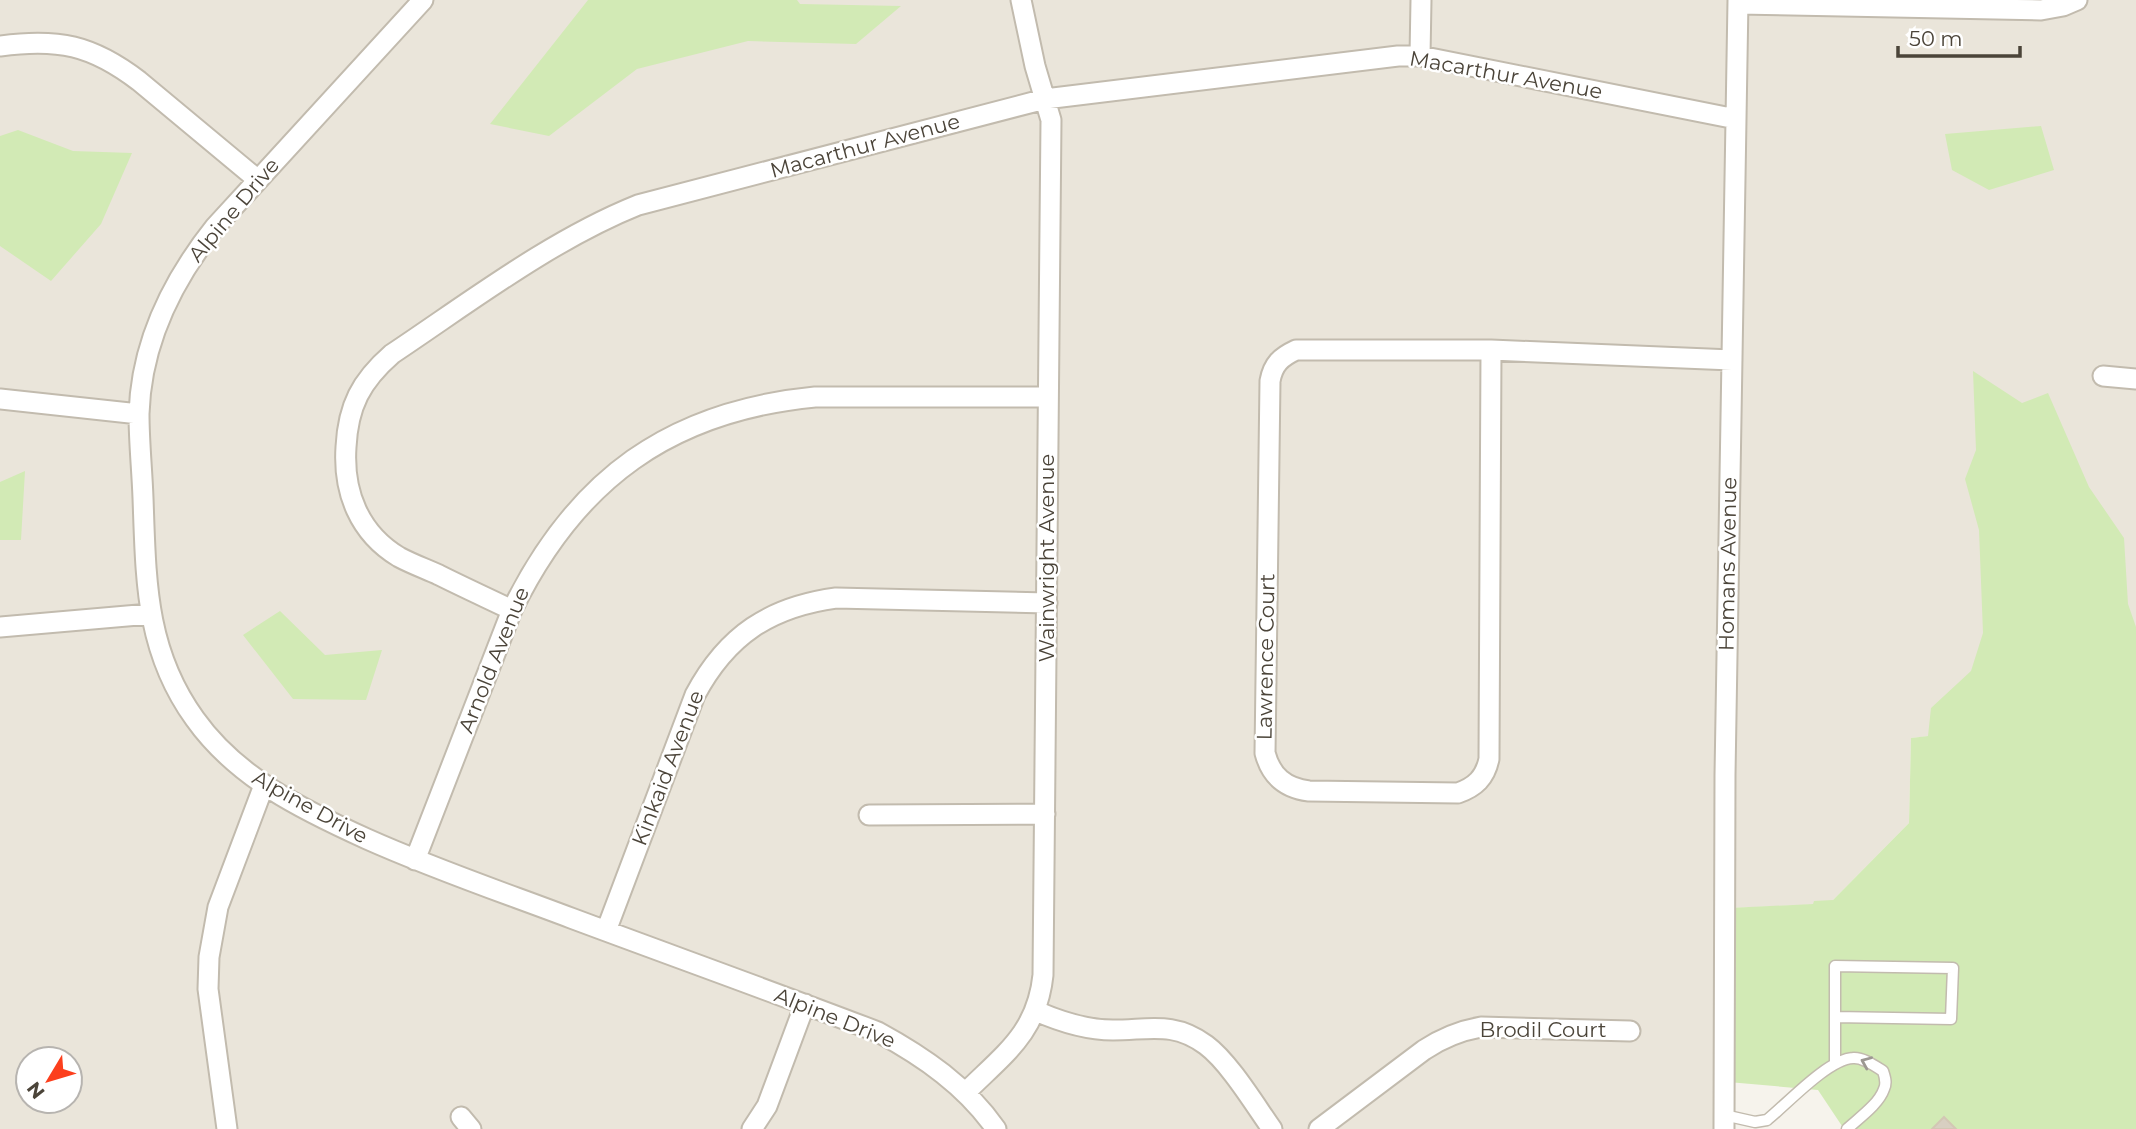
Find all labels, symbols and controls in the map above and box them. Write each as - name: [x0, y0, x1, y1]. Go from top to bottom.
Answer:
- scale bar: [1898, 14, 2021, 58]
- text: 50 m: [1909, 26, 1963, 51]
- street label: Macarthur Avenue: [1408, 45, 1604, 104]
- street label: Macarthur Avenue: [767, 108, 962, 183]
- street label: Alpine Drive: [183, 153, 284, 267]
- street label: Wainwright Avenue: [1034, 454, 1059, 662]
- street label: Homans Avenue: [1713, 477, 1742, 651]
- street label: Lawrence Court: [1252, 573, 1279, 741]
- street label: Arnold Avenue: [453, 583, 534, 737]
- street label: Kinkaid Avenue: [626, 687, 709, 849]
- street label: Alpine Drive: [248, 765, 372, 849]
- street label: Alpine Drive: [771, 982, 899, 1053]
- street label: Brodil Court: [1479, 1017, 1607, 1042]
- north arrow: [14, 1045, 84, 1115]
- one-way arrow: [1861, 1057, 1873, 1071]
- text: N: [22, 1077, 50, 1103]

